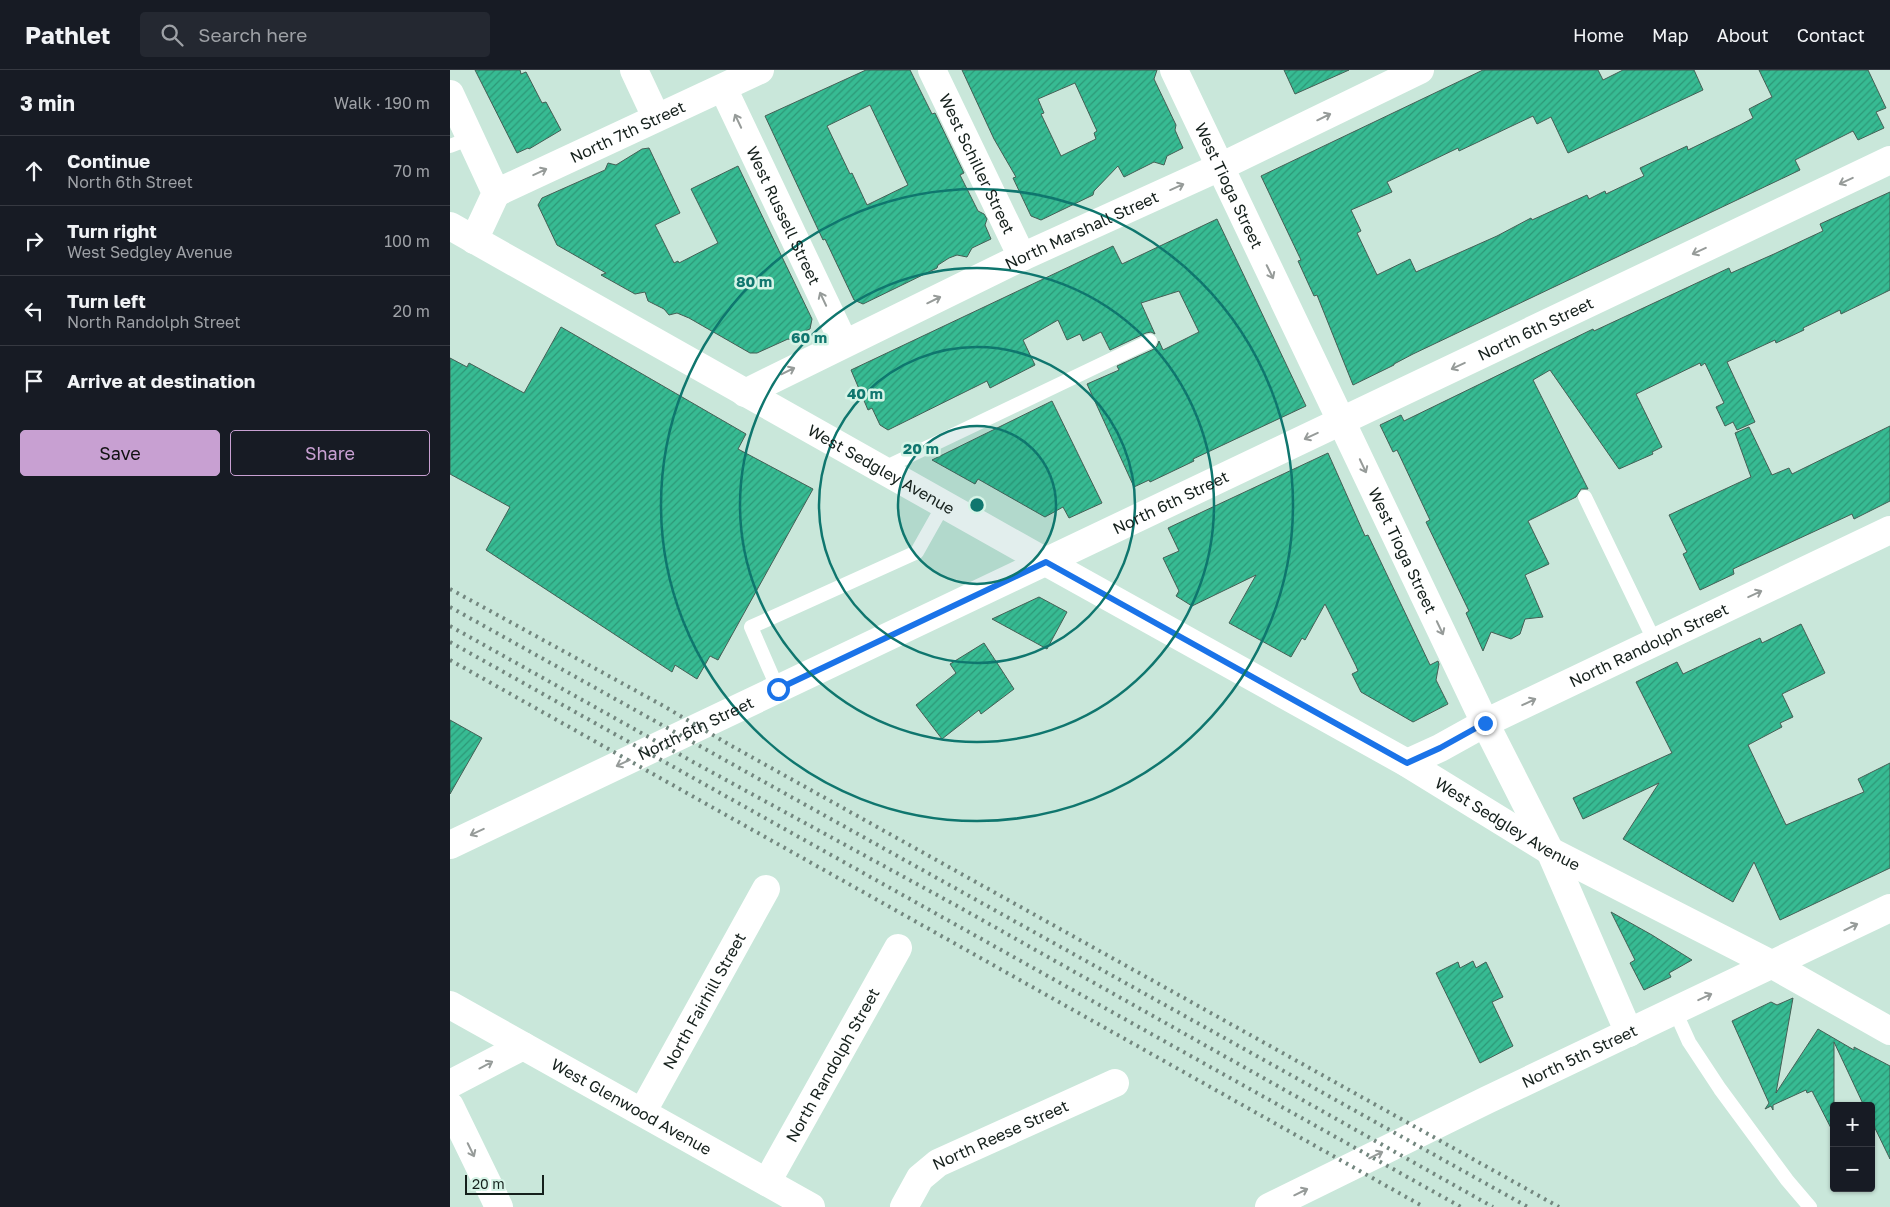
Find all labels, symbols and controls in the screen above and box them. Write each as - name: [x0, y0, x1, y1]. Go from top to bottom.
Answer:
- search box: [140, 12, 490, 57]
- text: Pathlet: [25, 20, 110, 49]
- icon: search: [158, 21, 186, 49]
- text: Search here: [198, 23, 307, 46]
- text: Home: [1573, 24, 1624, 46]
- text: Map: [1652, 24, 1689, 46]
- text: About: [1717, 24, 1769, 46]
- text: Contact: [1797, 24, 1865, 46]
- text: 3 min: [20, 90, 75, 116]
- street label: West Schiller Street: [935, 90, 1019, 237]
- text: Walk · 190 m: [334, 93, 430, 113]
- street label: North 7th Street: [567, 96, 688, 167]
- one-way arrow: [1316, 112, 1331, 122]
- one-way arrow: [733, 114, 743, 129]
- street label: West Tioga Street: [1191, 119, 1268, 252]
- street label: West Russell Street: [742, 143, 825, 288]
- text: Continue: [67, 149, 150, 172]
- icon: ahead: [20, 157, 48, 185]
- text: 70 m: [393, 161, 430, 181]
- one-way arrow: [532, 167, 547, 176]
- text: North 6th Street: [67, 172, 193, 192]
- one-way arrow: [1839, 177, 1854, 186]
- one-way arrow: [1169, 181, 1184, 191]
- street label: North Marshall Street: [1001, 186, 1162, 274]
- text: Turn right: [67, 219, 157, 242]
- icon: right: [20, 227, 48, 255]
- text: 100 m: [384, 231, 430, 251]
- text: West Sedgley Avenue: [67, 242, 232, 262]
- one-way arrow: [1692, 247, 1707, 256]
- one-way arrow: [1266, 264, 1275, 279]
- text: 80 m: [736, 272, 772, 290]
- text: Turn left: [67, 289, 146, 312]
- one-way arrow: [818, 292, 827, 307]
- street label: North 6th Street: [1474, 293, 1597, 365]
- one-way arrow: [926, 294, 941, 304]
- icon: left: [20, 297, 48, 325]
- text: 20 m: [393, 301, 430, 321]
- text: North Randolph Street: [67, 312, 241, 332]
- text: 60 m: [791, 328, 827, 346]
- one-way arrow: [1451, 361, 1466, 371]
- one-way arrow: [780, 366, 795, 375]
- icon: arrive: [20, 367, 48, 395]
- text: Arrive at destination: [67, 369, 255, 392]
- text: 40 m: [847, 384, 883, 402]
- street label: West Sedgley Avenue: [804, 420, 958, 518]
- button: Save: [20, 430, 220, 476]
- button: Share: [230, 430, 430, 476]
- one-way arrow: [1304, 431, 1319, 441]
- text: 20 m: [903, 439, 939, 457]
- one-way arrow: [1359, 458, 1368, 473]
- street label: North 6th Street: [1109, 466, 1232, 538]
- street label: West Tioga Street: [1364, 484, 1441, 616]
- centre of rings: [968, 496, 986, 514]
- one-way arrow: [1747, 589, 1762, 599]
- street label: North Randolph Street: [1566, 599, 1731, 691]
- one-way arrow: [1436, 621, 1446, 636]
- route start: [767, 678, 790, 701]
- street label: North 6th Street: [634, 692, 757, 764]
- one-way arrow: [1521, 696, 1536, 706]
- route end: [1474, 712, 1497, 735]
- one-way arrow: [616, 758, 631, 768]
- street label: West Sedgley Avenue: [1431, 773, 1583, 875]
- one-way arrow: [470, 828, 485, 838]
- one-way arrow: [1844, 922, 1859, 932]
- street label: North Fairhill Street: [658, 929, 750, 1073]
- street label: North Randolph Street: [781, 984, 884, 1146]
- one-way arrow: [1697, 992, 1712, 1001]
- street label: North 5th Street: [1518, 1020, 1640, 1092]
- street label: West Glenwood Avenue: [548, 1054, 715, 1159]
- one-way arrow: [479, 1060, 494, 1070]
- street label: North Reese Street: [929, 1095, 1072, 1174]
- map controls: [1830, 1102, 1875, 1192]
- button: +: [1830, 1102, 1875, 1147]
- one-way arrow: [467, 1142, 476, 1157]
- button: −: [1830, 1147, 1875, 1192]
- one-way arrow: [1368, 1150, 1383, 1159]
- scale bar: [465, 1172, 544, 1195]
- text: 20 m: [472, 1175, 505, 1192]
- one-way arrow: [1293, 1187, 1308, 1197]

